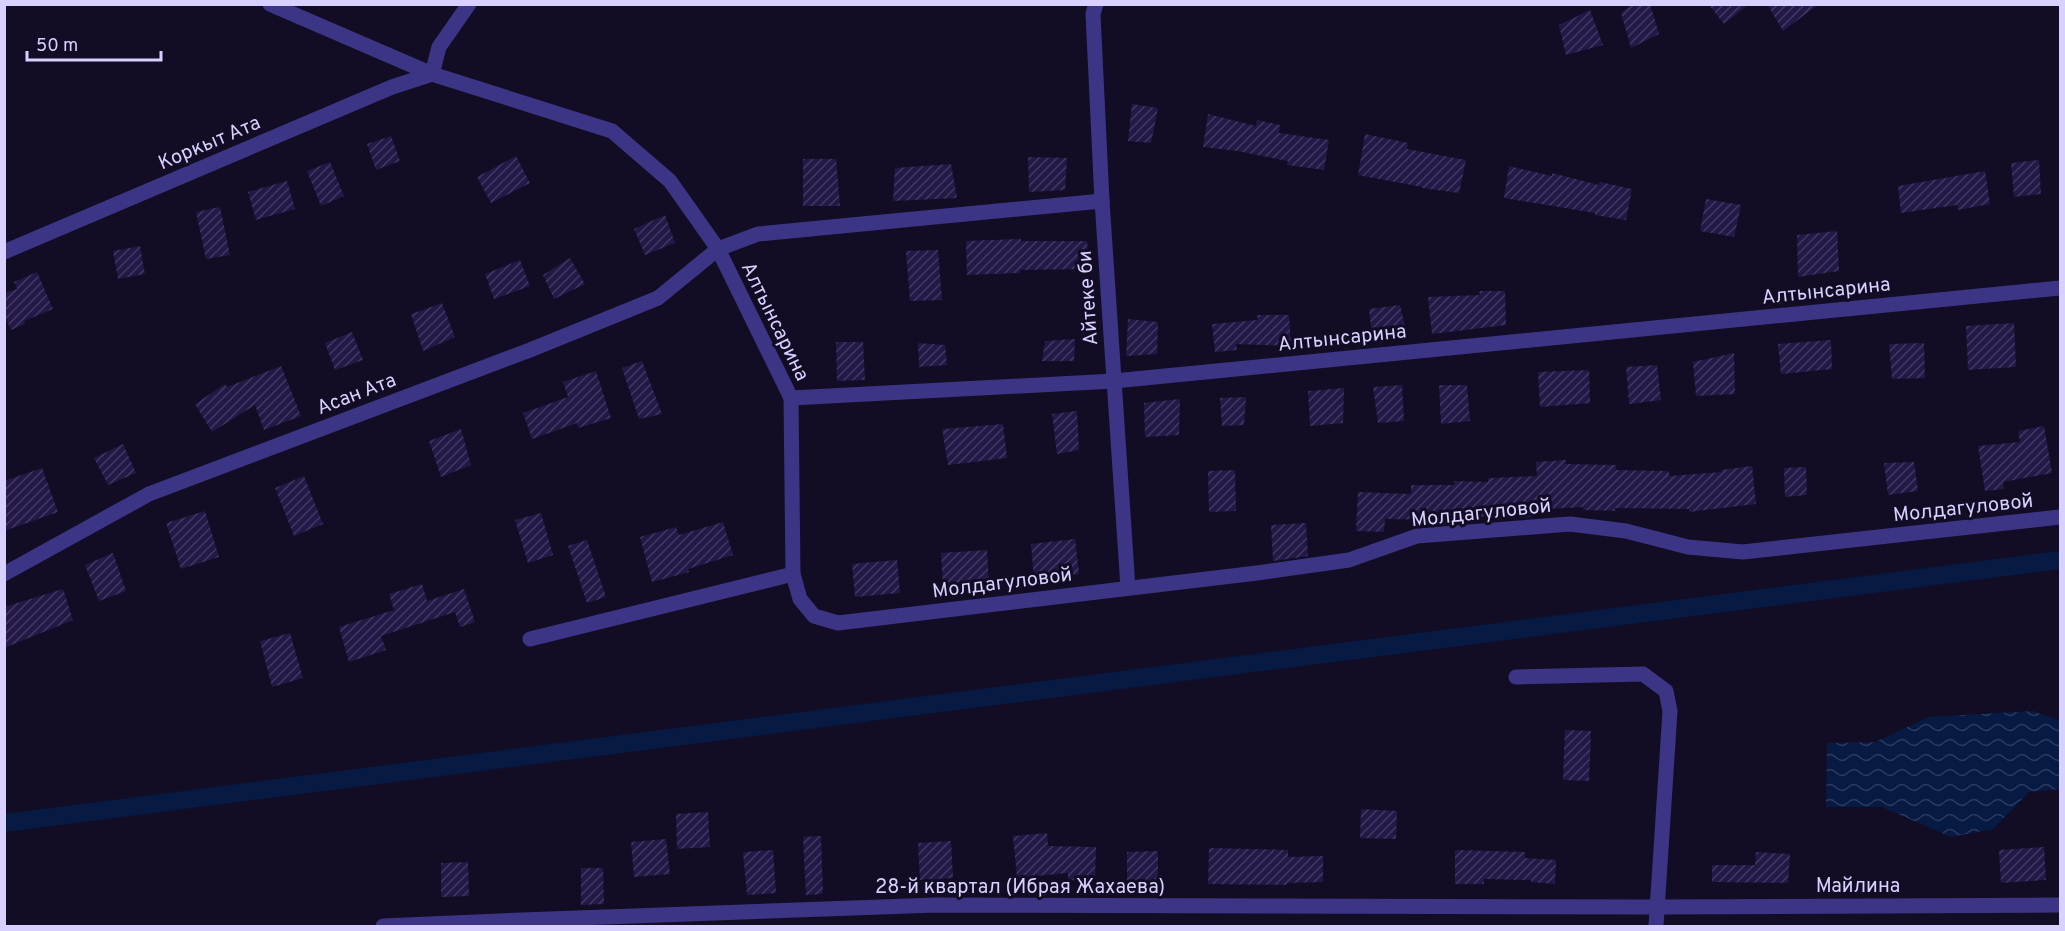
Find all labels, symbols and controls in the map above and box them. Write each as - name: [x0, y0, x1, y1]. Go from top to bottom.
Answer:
- scale bar: [27, 24, 160, 62]
- text: 50 m: [36, 35, 78, 58]
- street label: Коркыт Ата: [155, 111, 265, 177]
- street label: Айтеке би: [1073, 249, 1105, 346]
- street label: Алтынсарина: [734, 258, 814, 386]
- street label: Алтынсарина: [1761, 272, 1892, 312]
- street label: Алтынсарина: [1277, 319, 1408, 359]
- street label: Асан Ата: [313, 368, 400, 422]
- street label: Молдагуловой: [1892, 489, 2035, 529]
- street label: Молдагуловой: [1410, 494, 1553, 534]
- street label: Молдагуловой: [931, 562, 1074, 605]
- street label: Майлина: [1816, 874, 1900, 900]
- street label: 28-й квартал (Ибрая Жахаева): [875, 875, 1165, 901]

